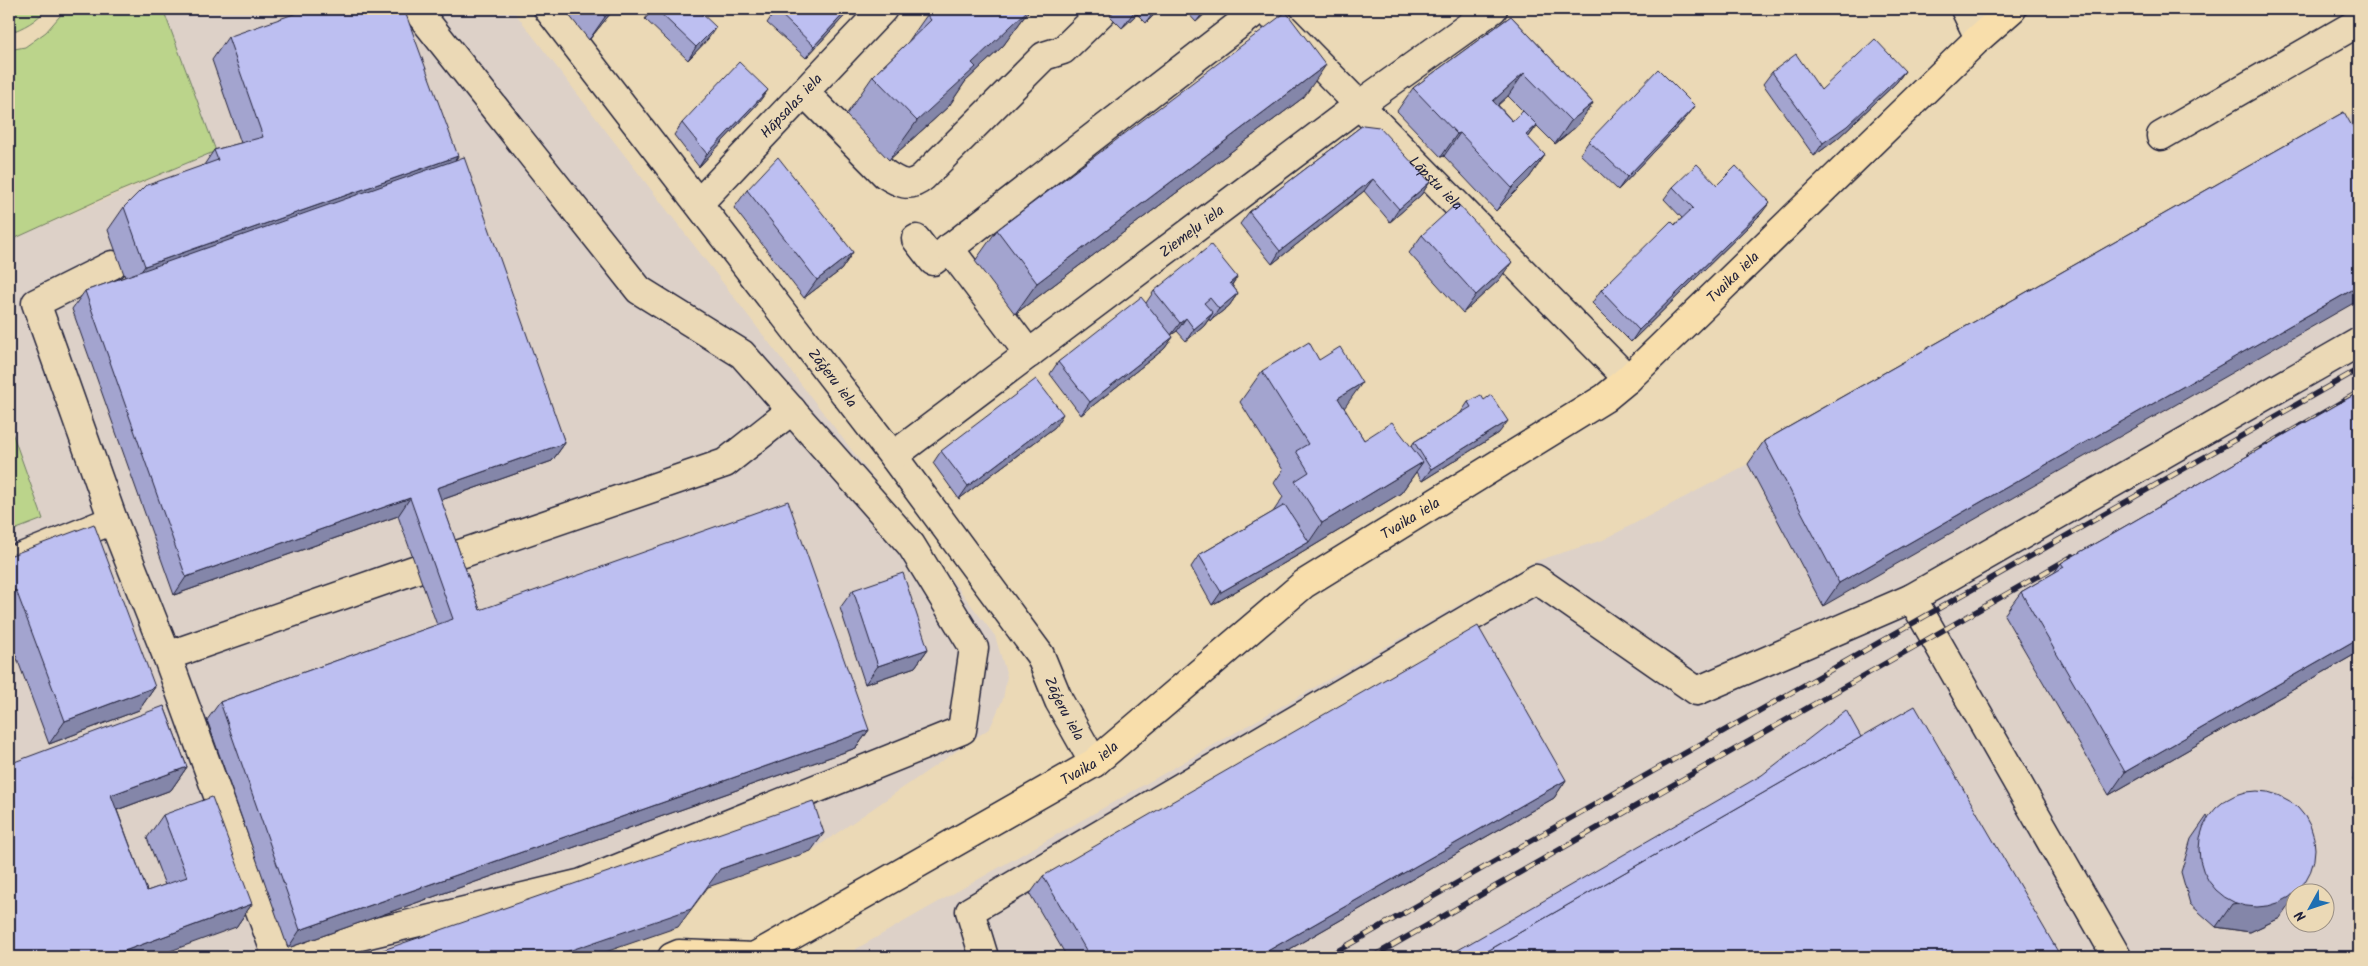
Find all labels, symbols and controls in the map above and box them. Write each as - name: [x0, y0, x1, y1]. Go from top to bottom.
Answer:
- street label: Hāpsalas iela: [755, 68, 829, 144]
- street label: Lāpstu iela: [1402, 151, 1468, 217]
- street label: Ziemeļu iela: [1155, 199, 1230, 264]
- street label: Tvaika iela: [1702, 246, 1766, 309]
- street label: Zāģeru iela: [801, 344, 863, 413]
- street label: Tvaika iela: [1376, 492, 1445, 547]
- street label: Zāģeru iela: [1037, 673, 1090, 746]
- street label: Tvaika iela: [1056, 736, 1124, 793]
- north arrow: [2286, 884, 2336, 934]
- text: N: [2289, 905, 2312, 926]

